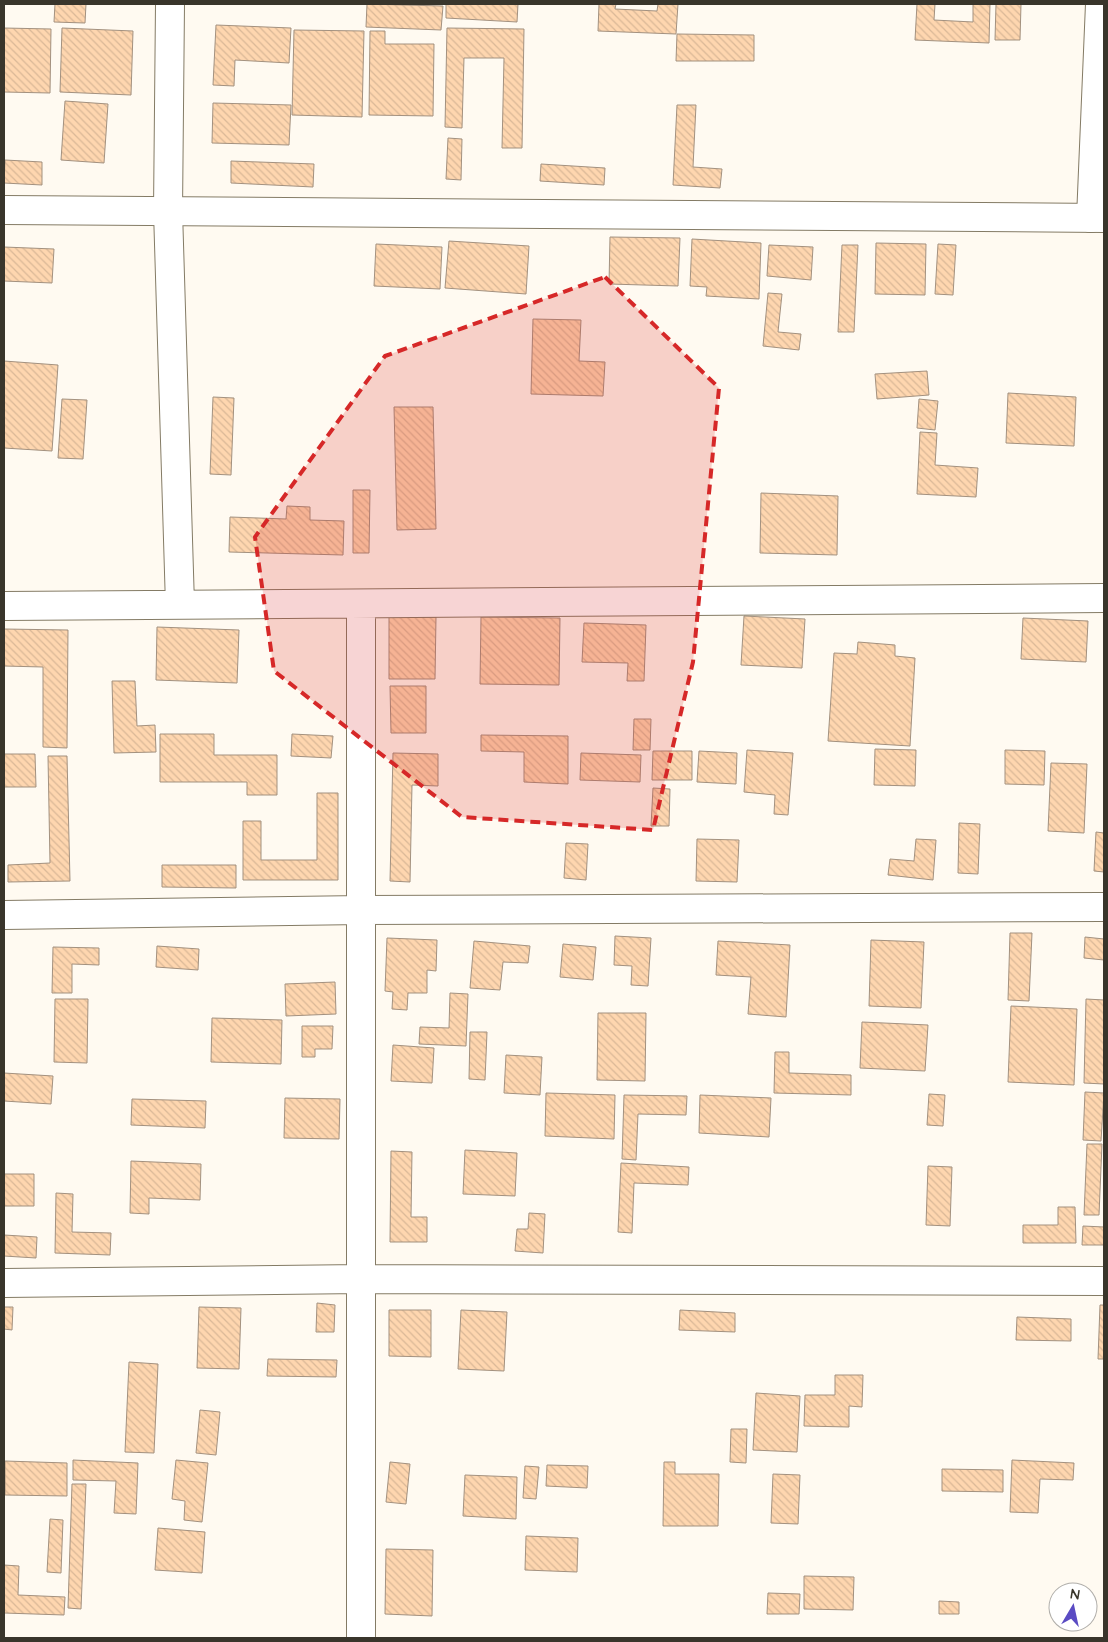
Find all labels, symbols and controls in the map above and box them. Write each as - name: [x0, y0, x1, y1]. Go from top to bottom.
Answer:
- north arrow: [1048, 1582, 1098, 1632]
- text: N: [1069, 1584, 1082, 1604]

